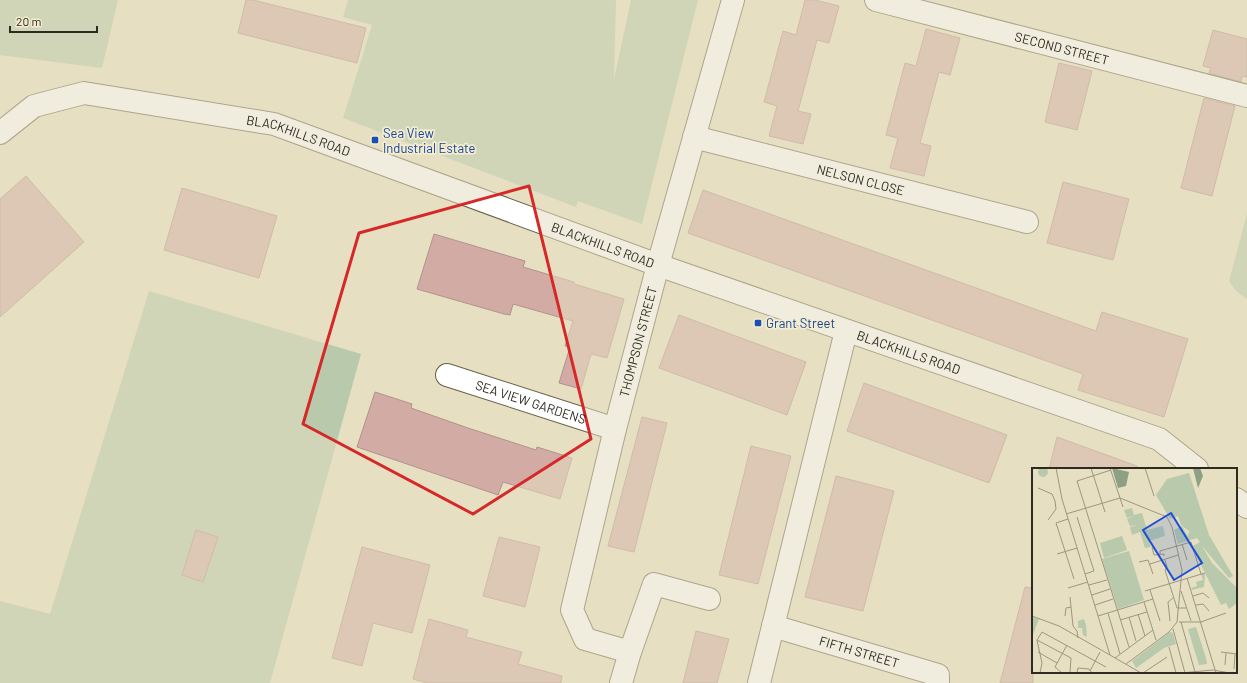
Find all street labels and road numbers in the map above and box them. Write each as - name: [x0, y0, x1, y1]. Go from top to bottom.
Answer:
- street label: SECOND STREET: [1013, 28, 1111, 68]
- street label: BLACKHILLS ROAD: [245, 112, 353, 159]
- street label: NELSON CLOSE: [815, 161, 906, 198]
- street label: BLACKHILLS ROAD: [549, 219, 657, 271]
- street label: THOMPSON STREET: [616, 284, 660, 399]
- street label: BLACKHILLS ROAD: [855, 327, 963, 377]
- street label: SEA VIEW GARDENS: [473, 377, 588, 427]
- street label: FIFTH STREET: [817, 632, 901, 671]

